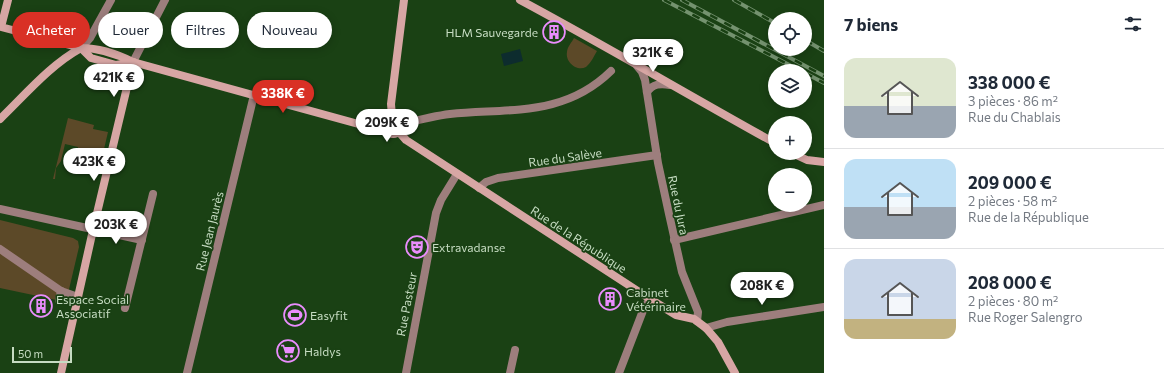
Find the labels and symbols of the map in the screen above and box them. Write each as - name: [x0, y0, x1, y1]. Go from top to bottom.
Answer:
- building icon: HLM Sauvegarde: [541, 19, 567, 45]
- place label: HLM Sauvegarde: [446, 25, 538, 39]
- pin: 321K €: [620, 39, 686, 73]
- pin: 421K €: [81, 64, 147, 98]
- pin: 338K €: [250, 80, 316, 114]
- pin: 209K €: [354, 109, 420, 143]
- street label: Rue du Salève: [527, 145, 603, 169]
- pin: 423K €: [61, 148, 127, 182]
- street label: Rue du Jura: [665, 174, 692, 236]
- street label: Rue Jean Jaurès: [192, 190, 227, 272]
- street label: Rue de la République: [528, 203, 630, 275]
- pin: 203K €: [83, 211, 149, 245]
- theatre icon: Extravadanse: [404, 234, 430, 260]
- place label: Extravadanse: [432, 240, 505, 254]
- street label: Rue Pasteur: [393, 270, 419, 337]
- pin: 208K €: [729, 272, 795, 306]
- place label: Cabinet Vétérinaire: [626, 285, 686, 313]
- building icon: Cabinet Vétérinaire: [597, 286, 623, 312]
- place label: Espace Social Associatif: [56, 292, 129, 320]
- building icon: Espace Social Associatif: [28, 293, 54, 319]
- sports icon: Easyfit: [282, 302, 308, 328]
- place label: Easyfit: [310, 308, 348, 322]
- supermarket icon: Haldys: [275, 338, 301, 364]
- place label: Haldys: [304, 344, 341, 358]
- scale bar: [12, 345, 72, 364]

